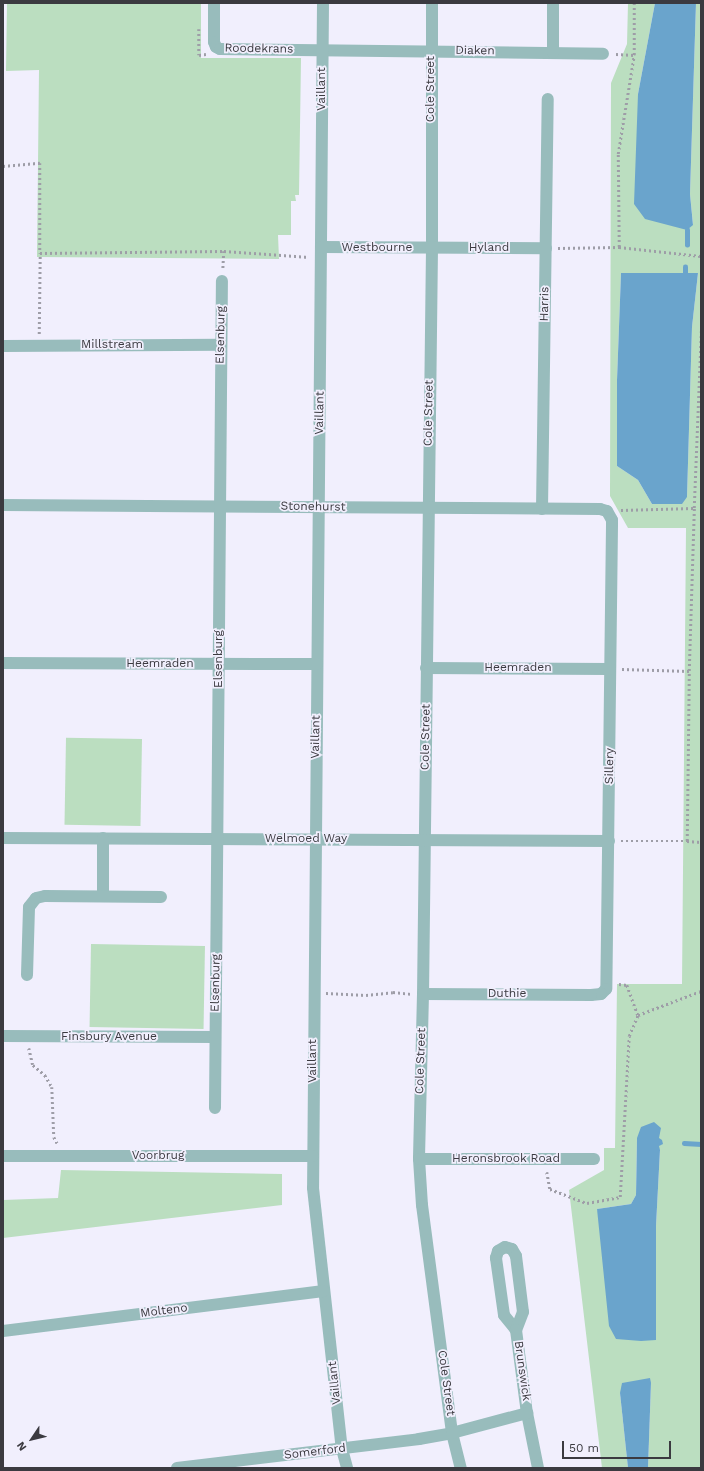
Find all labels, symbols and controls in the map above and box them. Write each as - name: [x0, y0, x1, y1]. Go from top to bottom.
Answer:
- street label: Roodekrans: [225, 41, 293, 57]
- street label: Diaken: [455, 43, 495, 59]
- street label: Cole Street: [424, 56, 438, 122]
- street label: Vaillant: [315, 67, 329, 111]
- street label: Westbourne: [342, 241, 412, 255]
- street label: Hyland: [469, 241, 509, 255]
- street label: Harris: [537, 286, 553, 322]
- street label: Elsenburg: [213, 306, 229, 364]
- street label: Millstream: [81, 338, 143, 352]
- street label: Cole Street: [421, 380, 437, 446]
- street label: Vaillant: [312, 391, 328, 435]
- street label: Stonehurst: [280, 499, 346, 515]
- street label: Elsenburg: [212, 630, 226, 688]
- street label: Heemraden: [126, 657, 194, 671]
- street label: Heemraden: [484, 661, 552, 675]
- street label: Cole Street: [418, 704, 434, 770]
- street label: Vaillant: [308, 715, 324, 759]
- street label: Sillery: [602, 748, 618, 784]
- street label: Welmoed Way: [265, 832, 347, 846]
- street label: Elsenburg: [208, 954, 224, 1012]
- street label: Duthie: [488, 987, 526, 1001]
- street label: Cole Street: [413, 1028, 429, 1094]
- street label: Finsbury Avenue: [61, 1030, 157, 1044]
- street label: Vaillant: [306, 1039, 320, 1083]
- street label: Voorbrug: [132, 1149, 184, 1163]
- street label: Heronsbrook Road: [452, 1152, 560, 1166]
- street label: Molteno: [140, 1301, 188, 1321]
- street label: Brunswick: [511, 1340, 533, 1402]
- street label: Cole Street: [434, 1349, 458, 1417]
- street label: Vaillant: [326, 1361, 344, 1405]
- north arrow: [12, 1419, 52, 1459]
- scale bar: [564, 1433, 673, 1459]
- text: N: [14, 1439, 29, 1453]
- street label: Somerford: [283, 1441, 347, 1463]
- text: 50 m: [569, 1441, 599, 1455]

